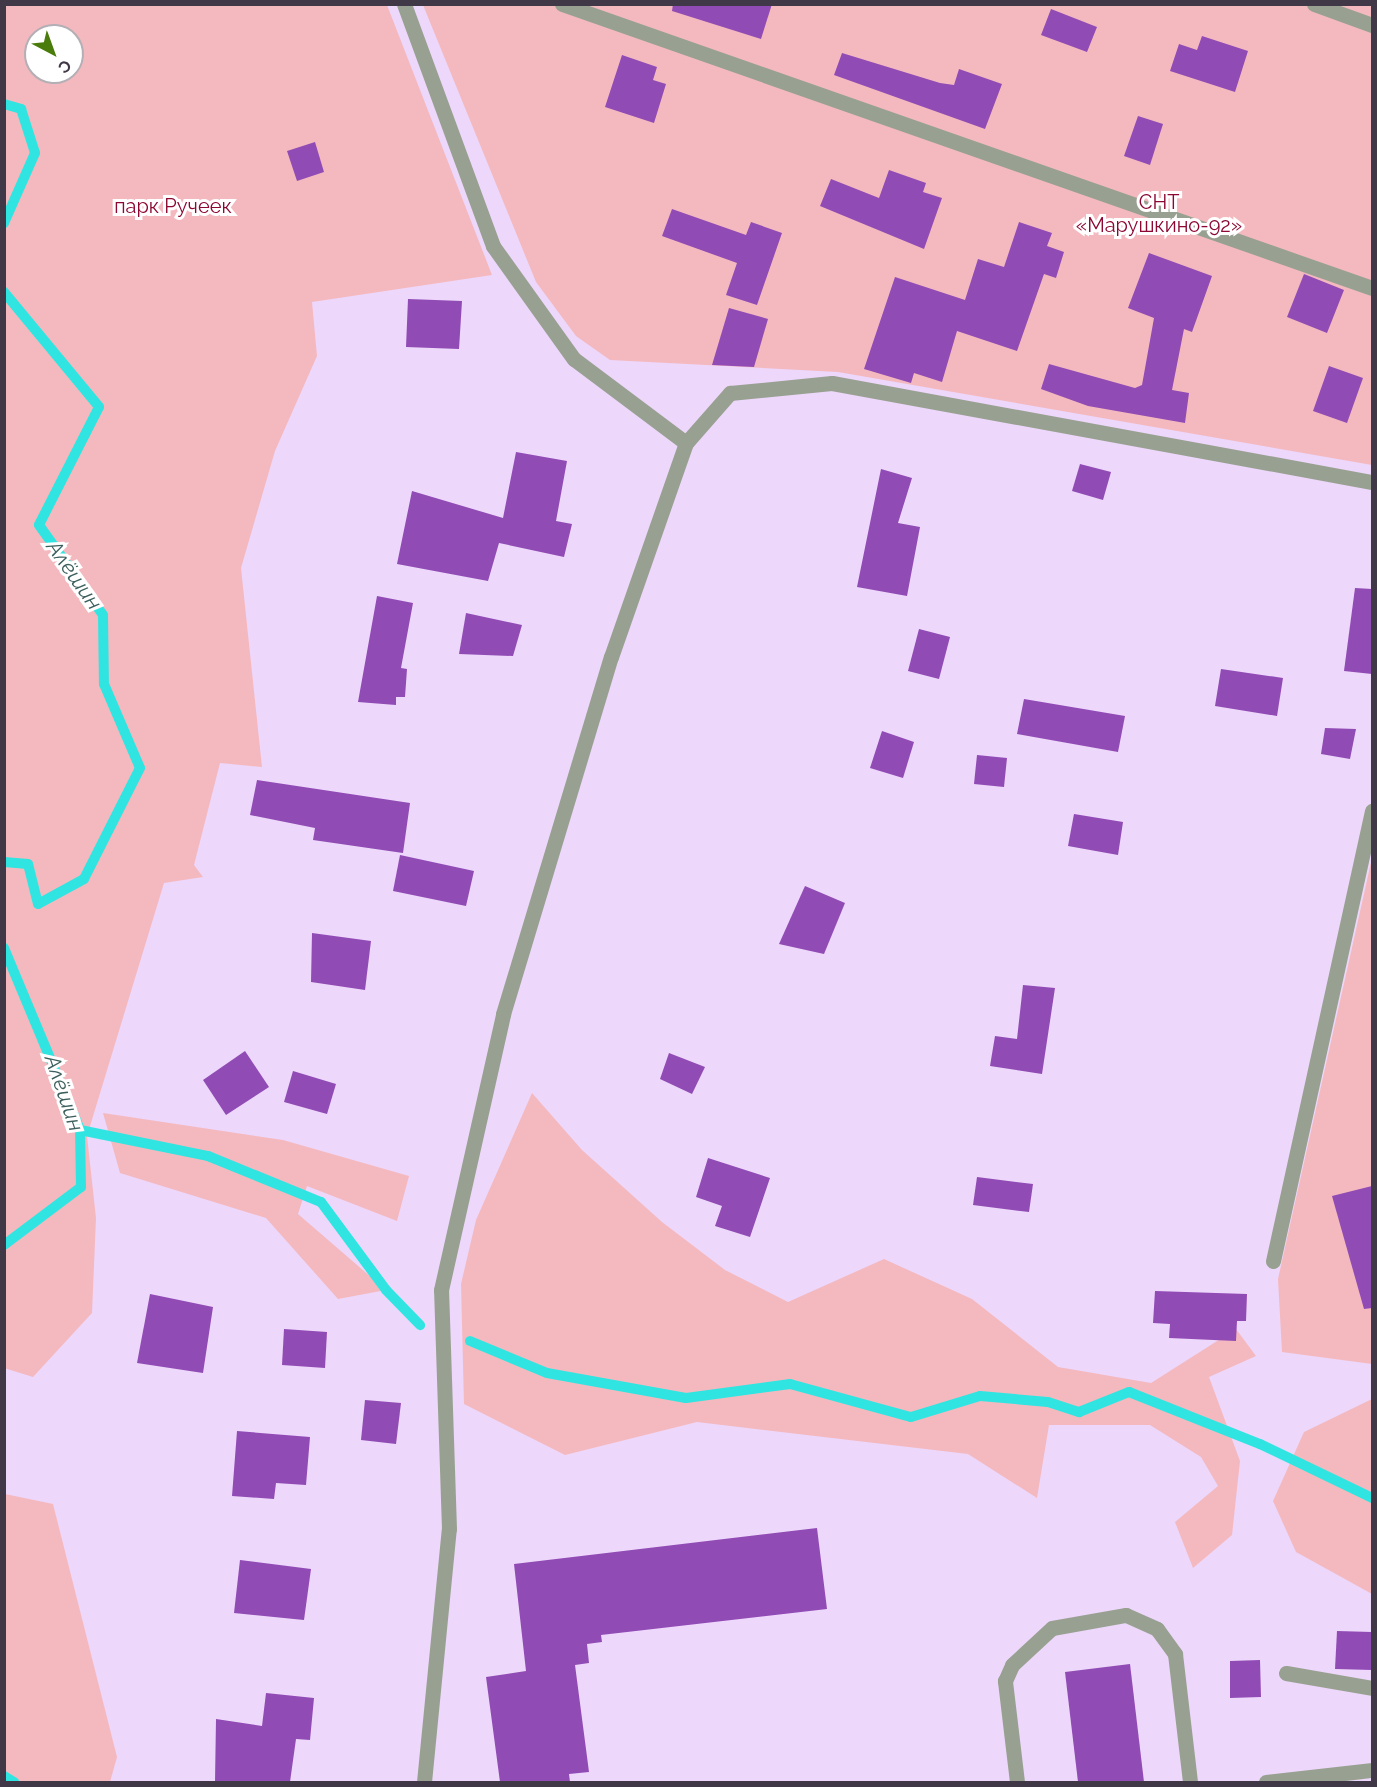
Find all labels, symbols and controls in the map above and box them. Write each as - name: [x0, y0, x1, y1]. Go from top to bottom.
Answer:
- north arrow: [24, 24, 84, 84]
- text: С: [54, 56, 75, 77]
- park label: СНТ «Марушкино-92»: [1076, 191, 1242, 238]
- park label: парк Ручеек: [114, 194, 232, 218]
- water label: Алёшин: [41, 535, 107, 615]
- water label: Алёшин: [39, 1052, 89, 1134]

